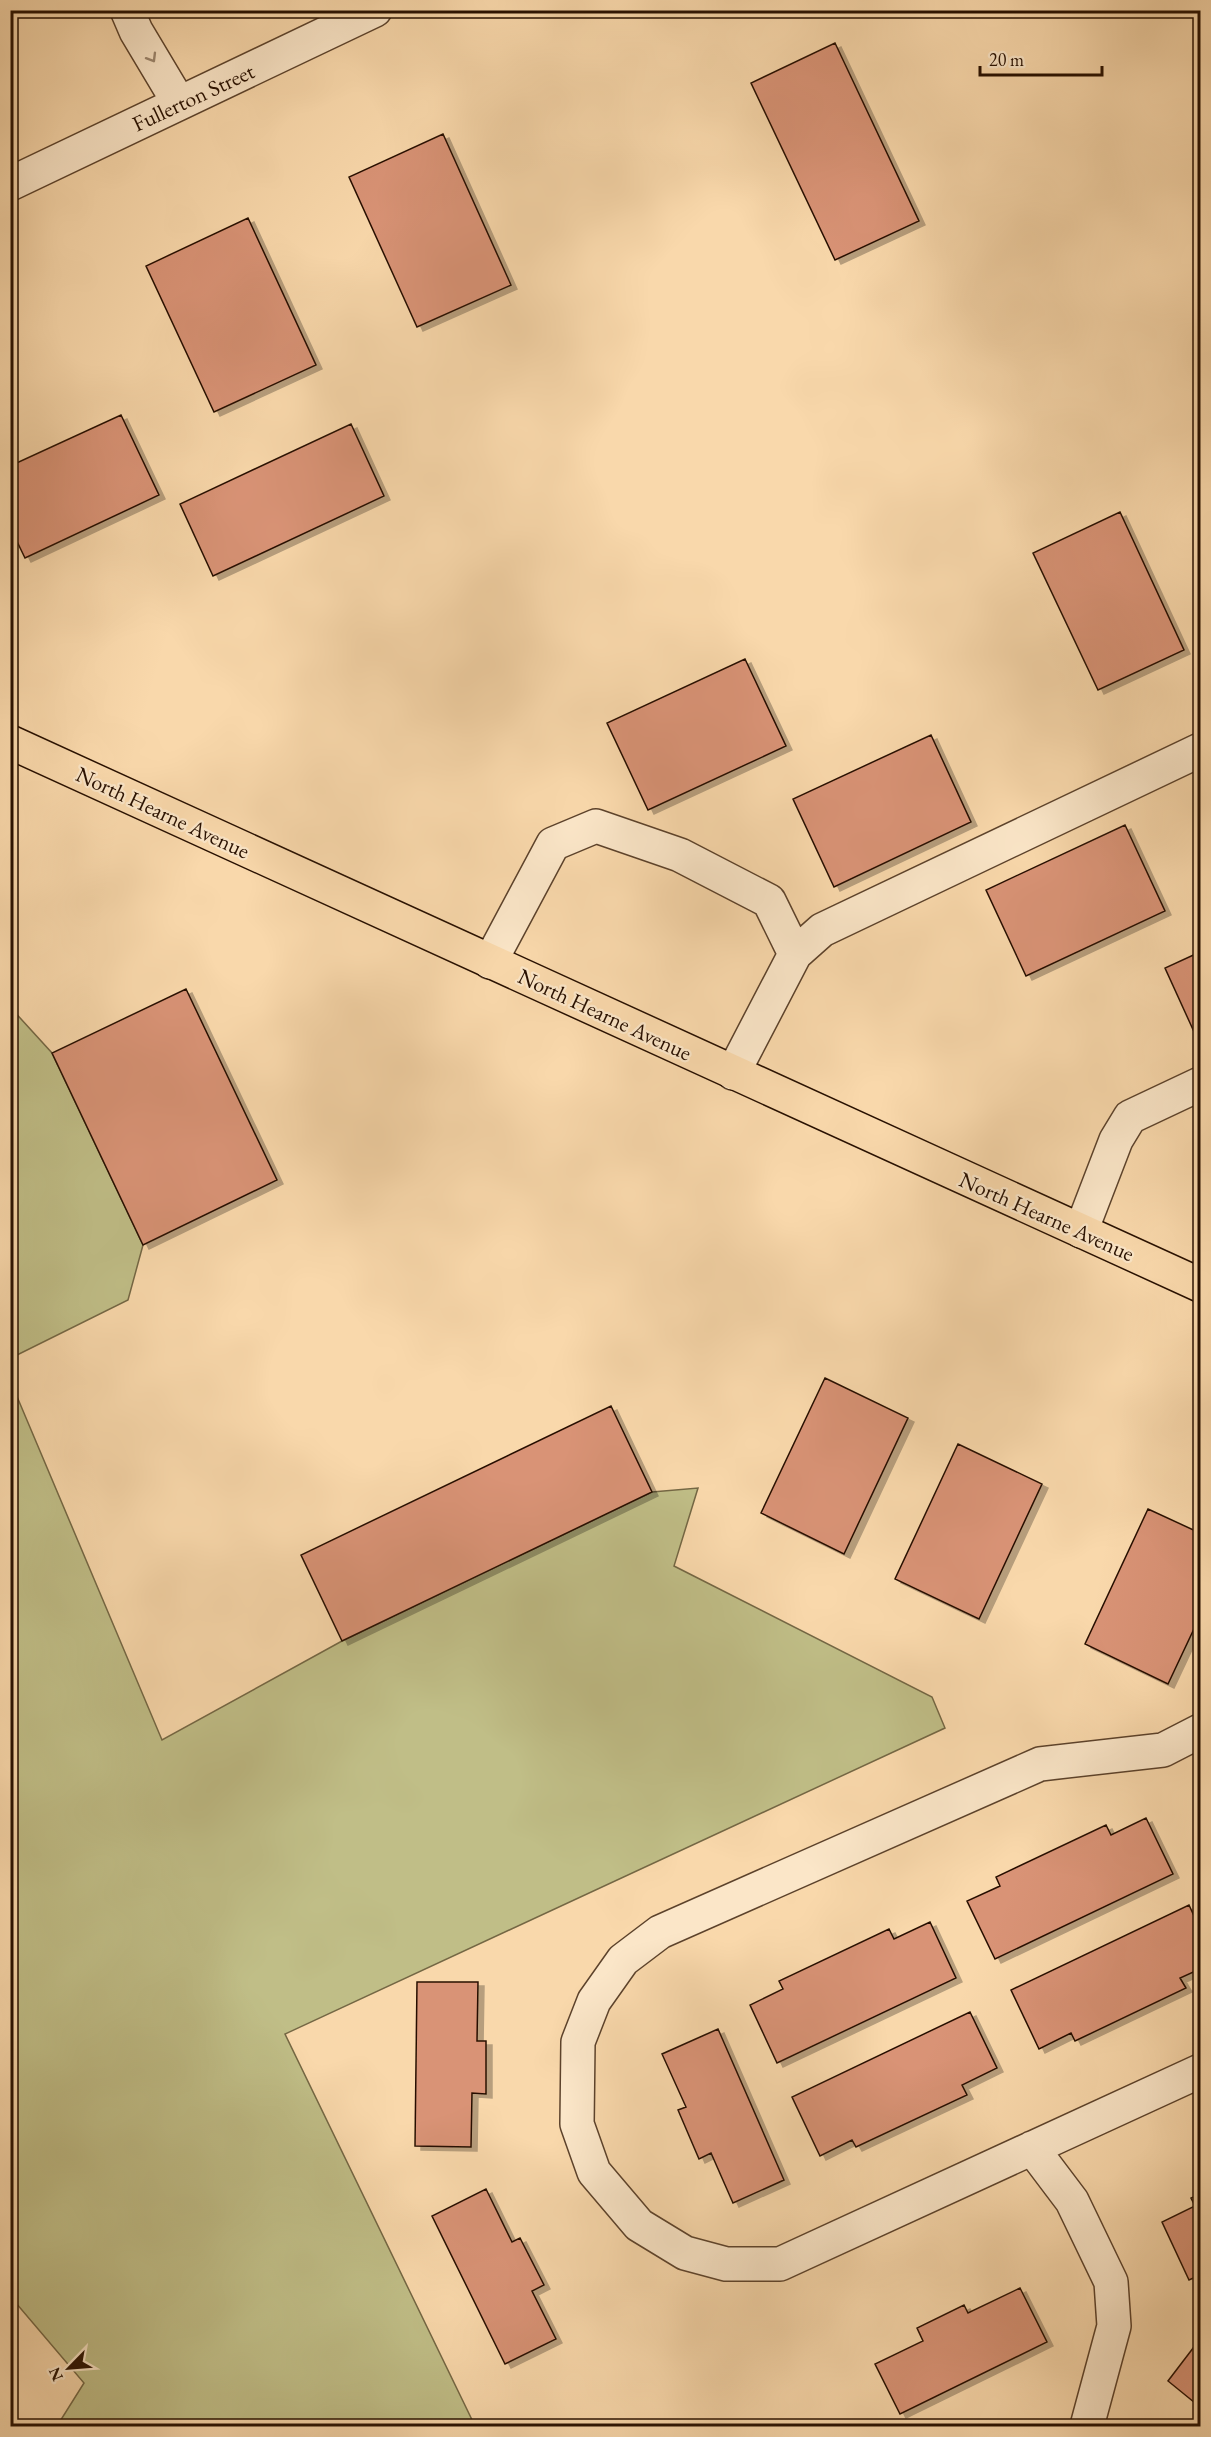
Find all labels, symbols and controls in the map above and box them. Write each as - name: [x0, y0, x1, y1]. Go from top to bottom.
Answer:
- scale bar: [980, 39, 1102, 77]
- text: 20 m: [989, 48, 1024, 71]
- one-way arrow: [144, 52, 156, 62]
- street label: Fullerton Street: [127, 56, 259, 138]
- street label: North Hearne Avenue: [71, 759, 255, 866]
- street label: North Hearne Avenue: [513, 961, 697, 1068]
- street label: North Hearne Avenue: [955, 1165, 1139, 1268]
- north arrow: [39, 2338, 99, 2398]
- text: N: [44, 2364, 68, 2384]

